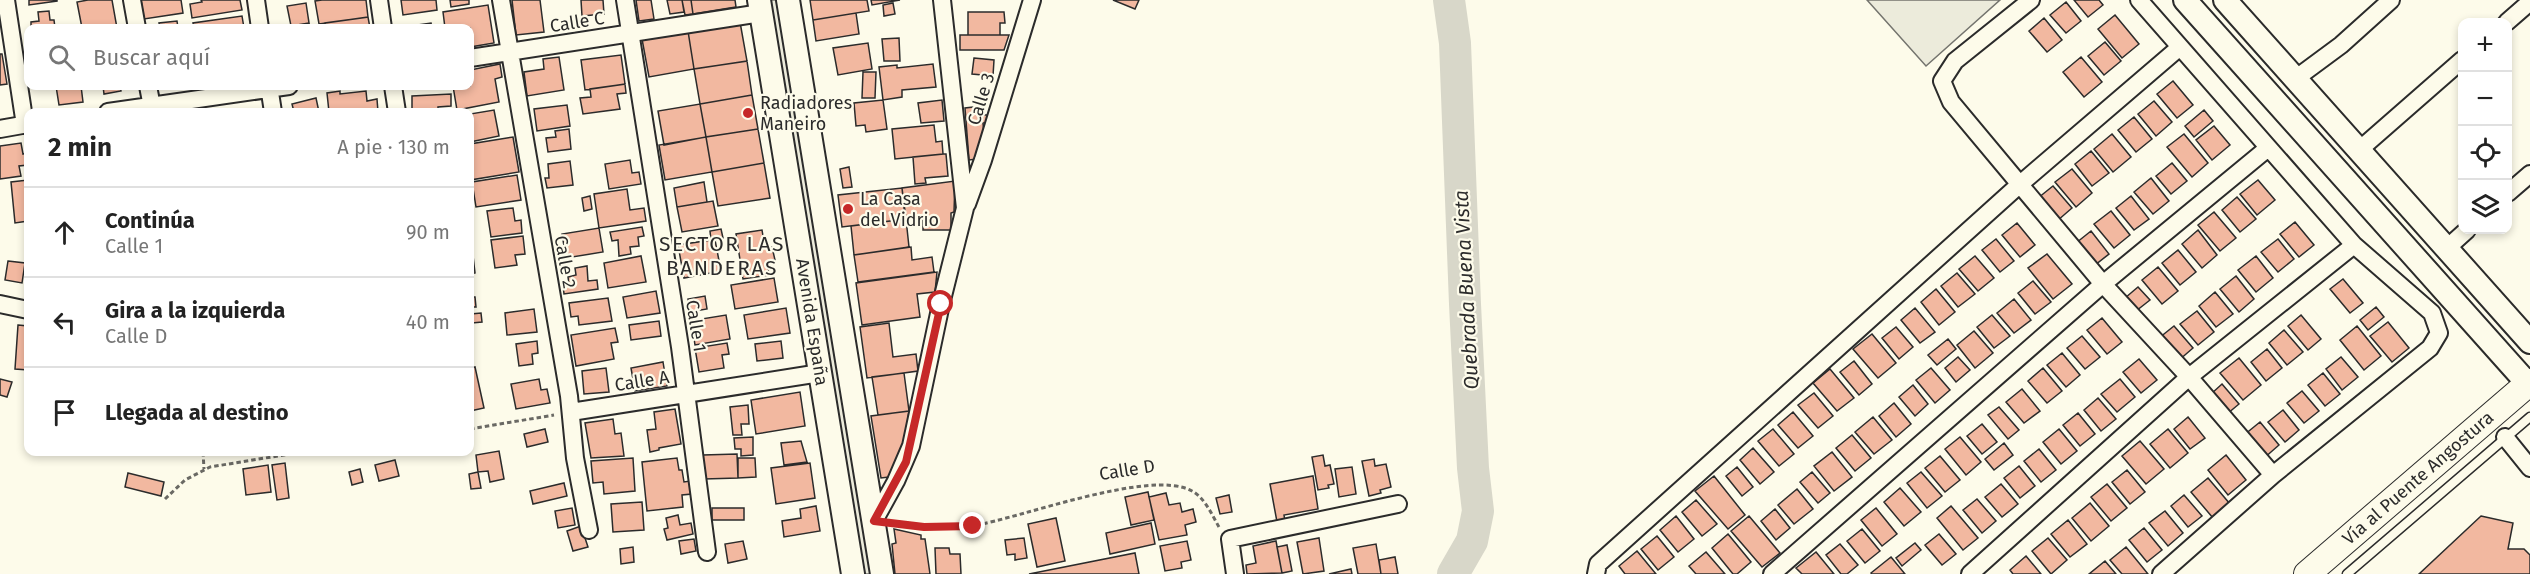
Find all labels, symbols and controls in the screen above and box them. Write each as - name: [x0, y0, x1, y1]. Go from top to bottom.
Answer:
- street label: Calle C: [548, 7, 606, 37]
- map controls: [2458, 18, 2512, 234]
- button: +: [2458, 18, 2512, 72]
- search box: [24, 24, 474, 90]
- icon: search: [45, 41, 78, 74]
- text: Buscar aquí: [93, 44, 210, 71]
- street label: Calle 3: [963, 70, 999, 128]
- button: −: [2458, 72, 2512, 126]
- place label: Radiadores Maneiro: [760, 92, 852, 135]
- marker: Radiadores Maneiro: [741, 106, 755, 120]
- button: locate: [2458, 126, 2512, 180]
- text: 2 min: [48, 132, 112, 163]
- text: A pie · 130 m: [337, 135, 450, 159]
- button: layers: [2458, 180, 2512, 234]
- place label: La Casa del Vidrio: [860, 188, 939, 231]
- water label: Quebrada Buena Vista: [1449, 190, 1483, 390]
- marker: La Casa del Vidrio: [841, 202, 855, 216]
- text: Continúa: [105, 207, 195, 234]
- icon: ahead: [48, 216, 81, 249]
- text: 90 m: [406, 220, 450, 244]
- district label: SECTOR LAS BANDERAS: [659, 231, 785, 281]
- text: Calle 1: [105, 234, 163, 258]
- street label: Calle 2: [550, 234, 580, 290]
- street label: Avenida España: [791, 257, 833, 387]
- route start: [927, 290, 953, 316]
- text: Gira a la izquierda: [105, 297, 285, 324]
- street label: Calle 1: [681, 298, 711, 354]
- icon: left: [48, 306, 81, 339]
- text: 40 m: [406, 310, 450, 334]
- text: Calle D: [105, 324, 167, 348]
- street label: Calle A: [613, 366, 671, 396]
- icon: arrive: [48, 396, 81, 429]
- text: Llegada al destino: [105, 399, 289, 426]
- street label: Vía al Puente Angostura: [2338, 406, 2498, 550]
- street label: Calle D: [1098, 455, 1156, 485]
- route end: [959, 512, 985, 538]

